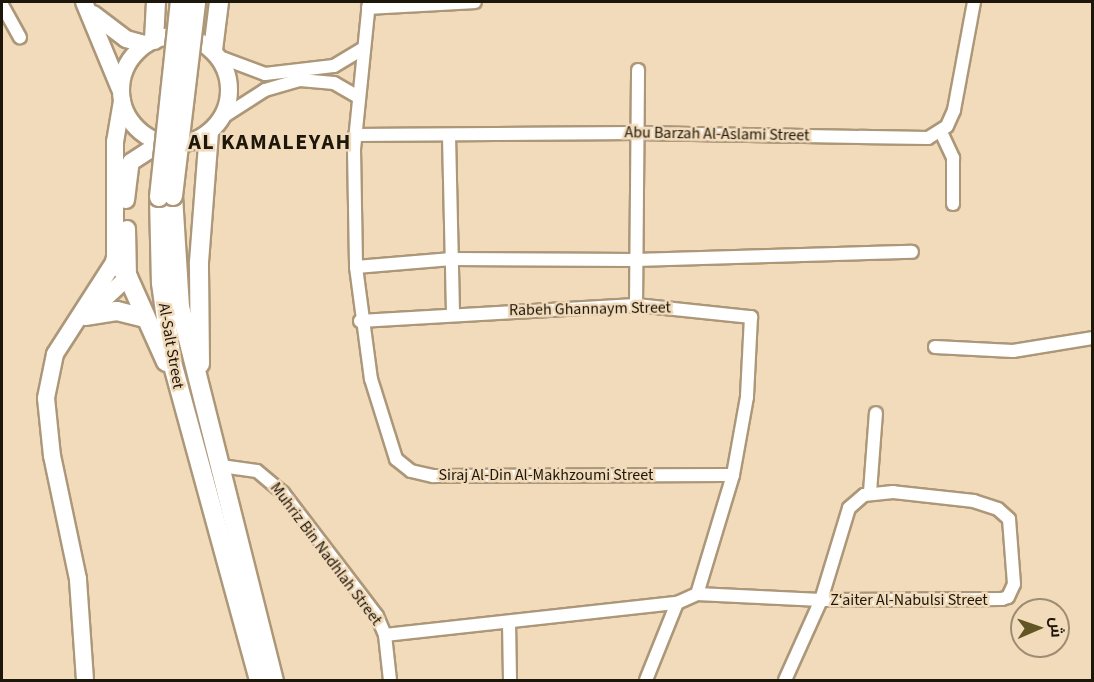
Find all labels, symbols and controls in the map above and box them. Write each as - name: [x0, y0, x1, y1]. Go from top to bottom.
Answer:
- street label: Abu Barzah Al-Aslami Street: [624, 123, 810, 145]
- district label: AL KAMALEYAH: [188, 130, 352, 156]
- street label: Rabeh Ghannaym Street: [509, 298, 671, 320]
- street label: Al-Salt Street: [154, 302, 188, 390]
- street label: Siraj Al-Din Al-Makhzoumi Street: [439, 465, 653, 485]
- street label: Muhriz Bin Nadhlah Street: [266, 479, 386, 629]
- street label: Z‘aiter Al-Nabulsi Street: [830, 590, 988, 610]
- north arrow: [1010, 598, 1070, 658]
- text: ش: [1045, 617, 1067, 638]

